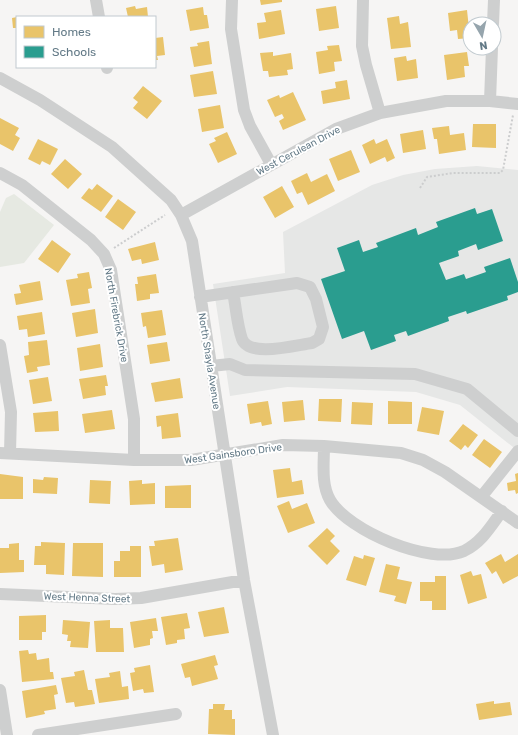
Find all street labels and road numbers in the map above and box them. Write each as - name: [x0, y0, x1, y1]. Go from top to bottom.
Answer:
- street label: West Cerulean Drive: [255, 124, 343, 178]
- street label: North Firebrick Drive: [102, 267, 130, 364]
- street label: North Shayla Avenue: [195, 312, 223, 411]
- street label: West Gainsboro Drive: [184, 441, 283, 467]
- street label: West Henna Street: [43, 590, 131, 606]

